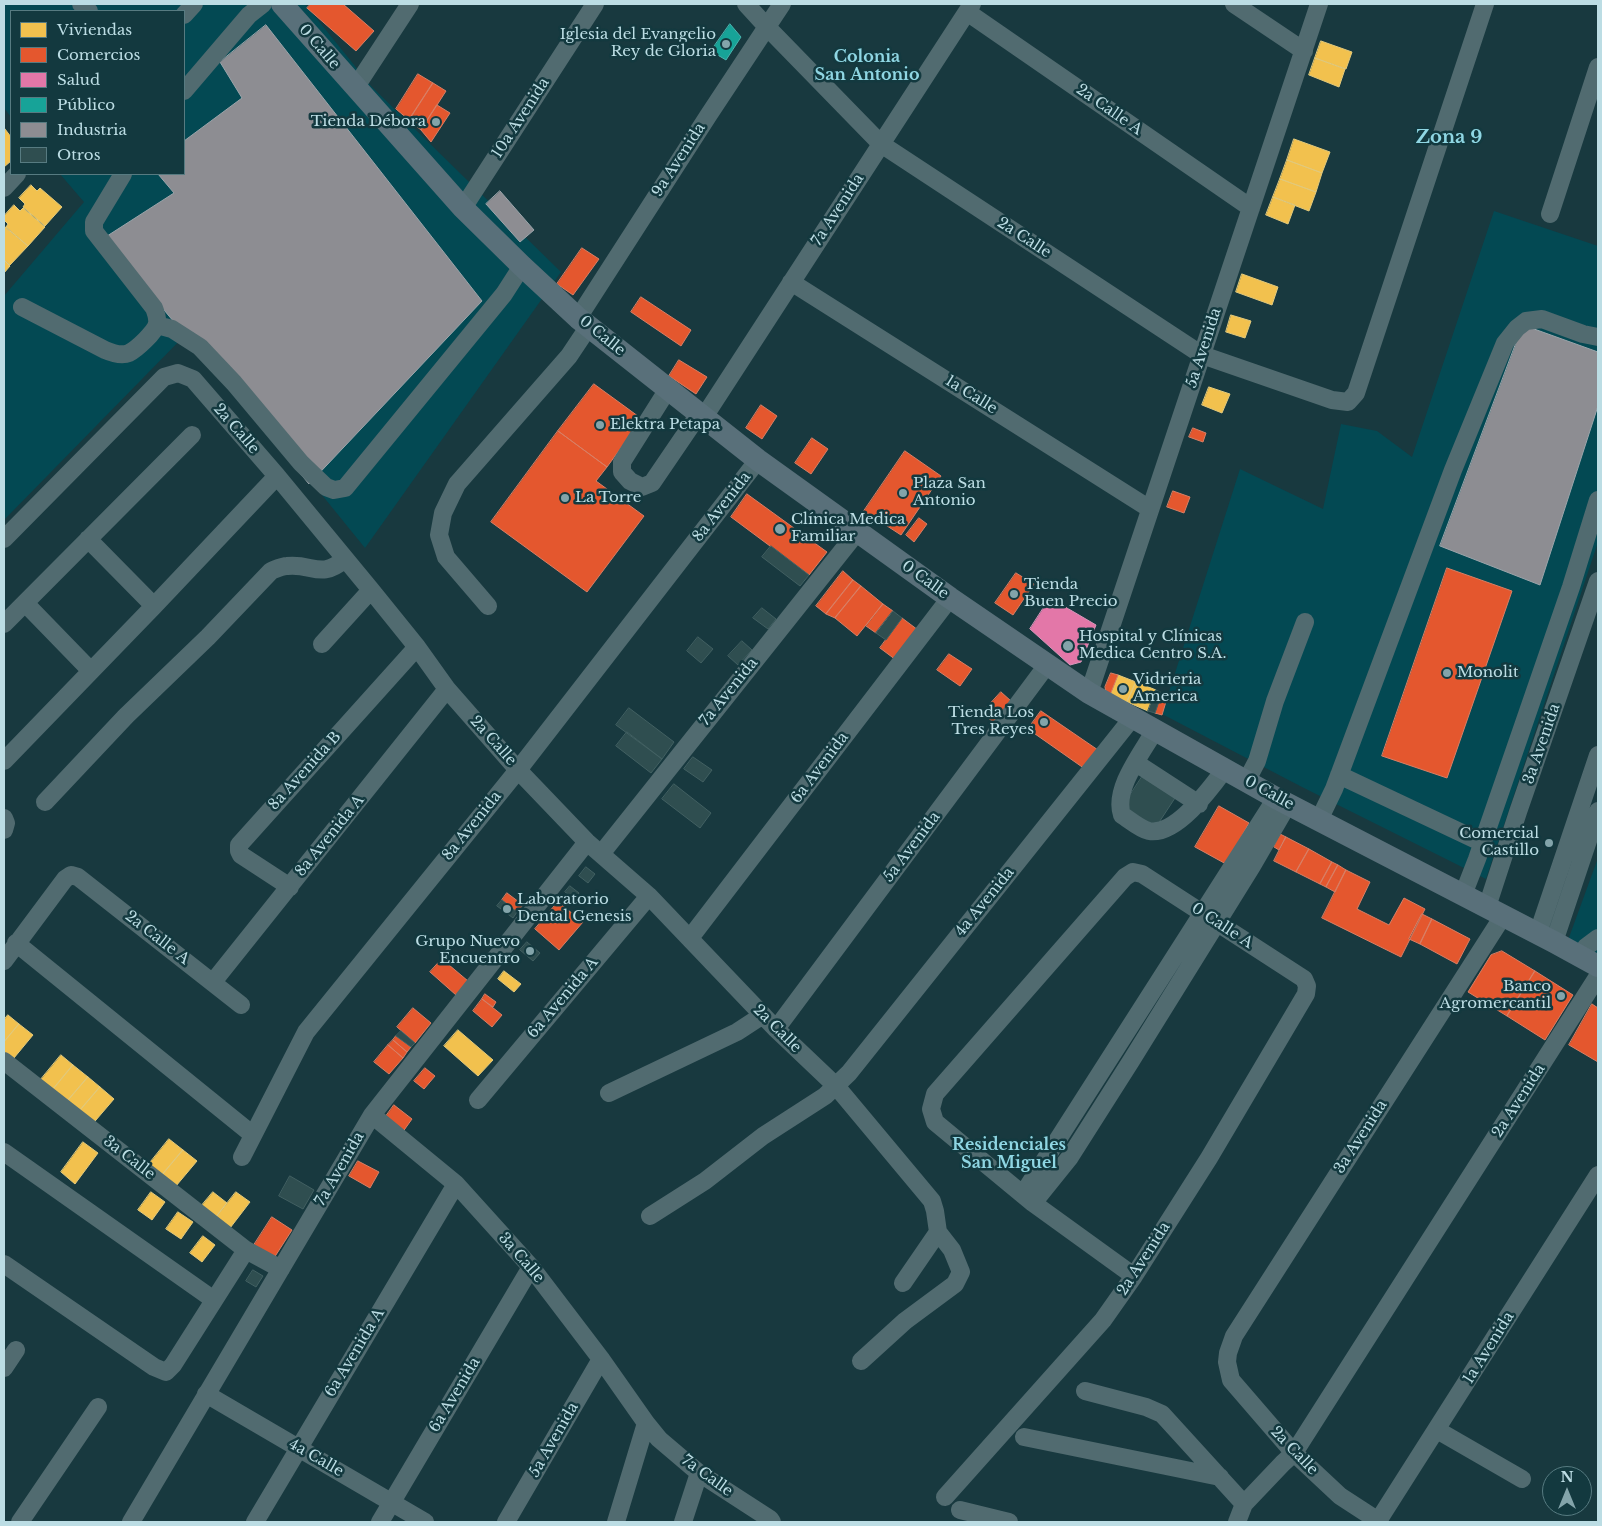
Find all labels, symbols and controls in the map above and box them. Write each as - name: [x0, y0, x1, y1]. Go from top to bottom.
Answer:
- legend: [10, 10, 185, 175]
- text: Viviendas: [57, 20, 132, 39]
- street label: 0 Calle: [295, 21, 343, 73]
- place label: Iglesia del Evangelio Rey de Gloria: [560, 26, 716, 61]
- marker: Iglesia del Evangelio Rey de Gloria: [720, 38, 732, 50]
- text: Comercios: [57, 45, 140, 64]
- district label: Colonia San Antonio: [815, 47, 919, 85]
- text: Salud: [57, 70, 100, 89]
- street label: 10a Avenida: [488, 75, 554, 161]
- street label: 2a Calle A: [1073, 81, 1145, 139]
- text: Público: [57, 95, 115, 114]
- place label: Tienda Débora: [311, 113, 426, 131]
- marker: Tienda Débora: [430, 116, 442, 128]
- text: Industria: [57, 120, 127, 139]
- street label: 9a Avenida: [648, 120, 710, 200]
- district label: Zona 9: [1416, 127, 1482, 149]
- text: Otros: [57, 145, 100, 164]
- street label: 7a Avenida: [808, 171, 868, 249]
- street label: 2a Calle: [994, 214, 1054, 262]
- street label: 5a Avenida: [1183, 306, 1225, 390]
- street label: 0 Calle: [575, 312, 629, 360]
- street label: 1a Calle: [942, 372, 1000, 418]
- street label: 2a Calle: [209, 400, 263, 458]
- place label: Elektra Petapa: [610, 416, 720, 434]
- marker: Elektra Petapa: [594, 419, 606, 431]
- street label: 8a Avenida: [689, 468, 755, 546]
- place label: Plaza San Antonio: [913, 475, 986, 510]
- marker: Plaza San Antonio: [897, 487, 909, 499]
- place label: La Torre: [575, 489, 641, 507]
- marker: La Torre: [559, 492, 571, 504]
- place label: Clínica Medica Familiar: [791, 511, 905, 546]
- marker: Clínica Medica Familiar: [773, 522, 787, 536]
- street label: 0 Calle: [898, 557, 952, 603]
- place label: Tienda Buen Precio: [1024, 576, 1118, 611]
- marker: Tienda Buen Precio: [1008, 588, 1020, 600]
- place label: Hospital y Clínicas Medica Centro S.A.: [1079, 628, 1226, 663]
- marker: Hospital y Clínicas Medica Centro S.A.: [1061, 639, 1075, 653]
- street label: 7a Avenida: [696, 654, 762, 730]
- place label: Monolit: [1457, 664, 1519, 682]
- marker: Monolit: [1441, 667, 1453, 679]
- place label: Vidrieria America: [1133, 671, 1201, 706]
- marker: Vidrieria America: [1117, 683, 1129, 695]
- street label: 3a Avenida: [1520, 701, 1564, 787]
- place label: Tienda Los Tres Reyes: [948, 704, 1034, 739]
- street label: 2a Calle: [466, 712, 520, 770]
- marker: Tienda Los Tres Reyes: [1038, 716, 1050, 728]
- street label: 8a Avenida B: [265, 728, 345, 814]
- street label: 6a Avenida: [787, 729, 853, 807]
- street label: 0 Calle: [1241, 772, 1297, 814]
- street label: 8a Avenida: [439, 788, 505, 864]
- street label: 8a Avenida A: [292, 792, 368, 880]
- street label: 5a Avenida: [880, 808, 944, 886]
- place label: Comercial Castillo: [1459, 825, 1539, 860]
- marker: Comercial Castillo: [1543, 837, 1555, 849]
- street label: 4a Avenida: [952, 864, 1018, 940]
- place label: Laboratorio Dental Genesis: [517, 891, 632, 926]
- street label: 0 Calle A: [1188, 900, 1256, 952]
- marker: Laboratorio Dental Genesis: [501, 903, 513, 915]
- street label: 2a Calle A: [121, 907, 193, 969]
- place label: Grupo Nuevo Encuentro: [415, 933, 520, 968]
- marker: Grupo Nuevo Encuentro: [524, 945, 536, 957]
- street label: 6a Avenida A: [524, 954, 602, 1042]
- place label: Banco Agromercantil: [1440, 978, 1551, 1013]
- marker: Banco Agromercantil: [1555, 990, 1567, 1002]
- street label: 2a Calle: [749, 1001, 805, 1057]
- street label: 2a Avenida: [1489, 1061, 1549, 1141]
- street label: 3a Avenida: [1331, 1097, 1391, 1177]
- street label: 7a Avenida: [312, 1129, 368, 1209]
- street label: 3a Calle: [100, 1132, 158, 1184]
- district label: Residenciales San Miguel: [952, 1135, 1066, 1173]
- street label: 2a Avenida: [1114, 1219, 1174, 1299]
- street label: 3a Calle: [494, 1229, 548, 1287]
- street label: 6a Avenida A: [321, 1305, 389, 1401]
- street label: 1a Avenida: [1460, 1309, 1518, 1387]
- street label: 6a Avenida: [426, 1354, 484, 1436]
- street label: 5a Avenida: [525, 1399, 583, 1481]
- street label: 2a Calle: [1266, 1423, 1322, 1479]
- street label: 4a Calle: [285, 1435, 347, 1481]
- street label: 7a Calle: [678, 1451, 736, 1501]
- north arrow: [1542, 1466, 1592, 1516]
- text: N: [1560, 1468, 1574, 1486]

